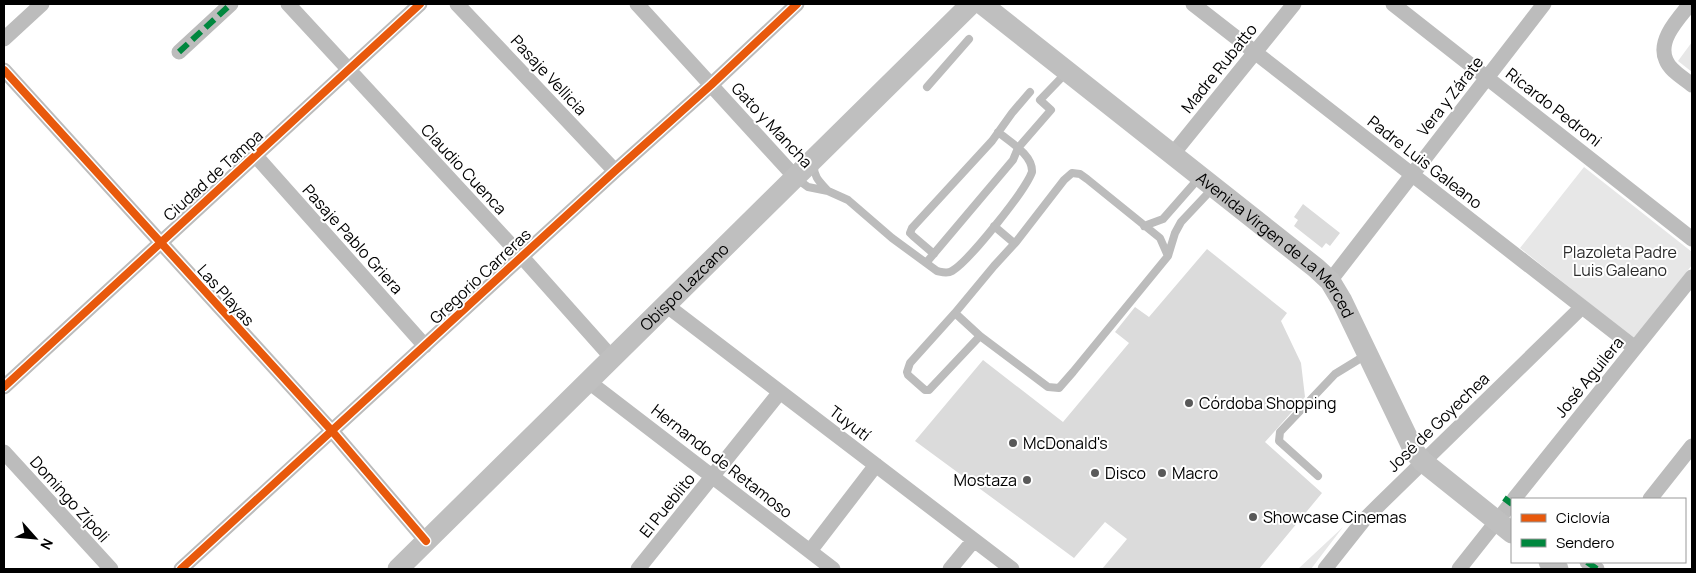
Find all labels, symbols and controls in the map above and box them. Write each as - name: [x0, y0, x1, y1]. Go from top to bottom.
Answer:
- street label: Madre Rubatto: [1176, 19, 1262, 117]
- street label: Pasaje Vellicia: [506, 30, 592, 120]
- street label: Vera y Zárate: [1412, 52, 1488, 140]
- street label: Ricardo Pedroni: [1502, 63, 1606, 151]
- street label: Gato y Mancha: [727, 77, 817, 173]
- street label: Padre Luis Galeano: [1363, 110, 1487, 214]
- street label: Claudio Cuenca: [416, 119, 512, 219]
- street label: Ciudad de Tampa: [158, 124, 268, 226]
- street label: Avenida Virgen de La Merced: [1192, 167, 1359, 322]
- street label: Pasaje Pablo Griera: [298, 179, 408, 299]
- street label: Gregorio Carreras: [425, 223, 535, 329]
- street label: Obispo Lazcano: [635, 238, 734, 336]
- park label: Plazoleta Padre Luis Galeano: [1563, 241, 1677, 281]
- street label: Las Playas: [192, 259, 260, 331]
- street label: José Aguilera: [1550, 332, 1628, 422]
- street label: José de Goyechea: [1382, 368, 1494, 476]
- place label: Córdoba Shopping: [1199, 392, 1337, 414]
- marker: Córdoba Shopping: [1183, 397, 1195, 409]
- street label: Hernando de Retamoso: [647, 399, 797, 523]
- street label: Tuyutí: [825, 400, 875, 446]
- place label: McDonald's: [1023, 432, 1108, 454]
- marker: McDonald's: [1007, 437, 1019, 449]
- street label: Domingo Zípoli: [25, 451, 115, 547]
- place label: Disco: [1105, 462, 1146, 484]
- place label: Macro: [1172, 462, 1218, 484]
- marker: Disco: [1089, 467, 1101, 479]
- marker: Macro: [1156, 467, 1168, 479]
- street label: El Pueblito: [634, 468, 700, 542]
- place label: Mostaza: [954, 469, 1017, 491]
- marker: Mostaza: [1021, 474, 1033, 486]
- legend: [1511, 498, 1686, 563]
- place label: Showcase Cinemas: [1263, 506, 1407, 528]
- text: Ciclovía: [1556, 507, 1610, 528]
- marker: Showcase Cinemas: [1247, 511, 1259, 523]
- north arrow: [10, 513, 60, 563]
- text: Sendero: [1556, 532, 1615, 553]
- text: N: [36, 535, 58, 553]

